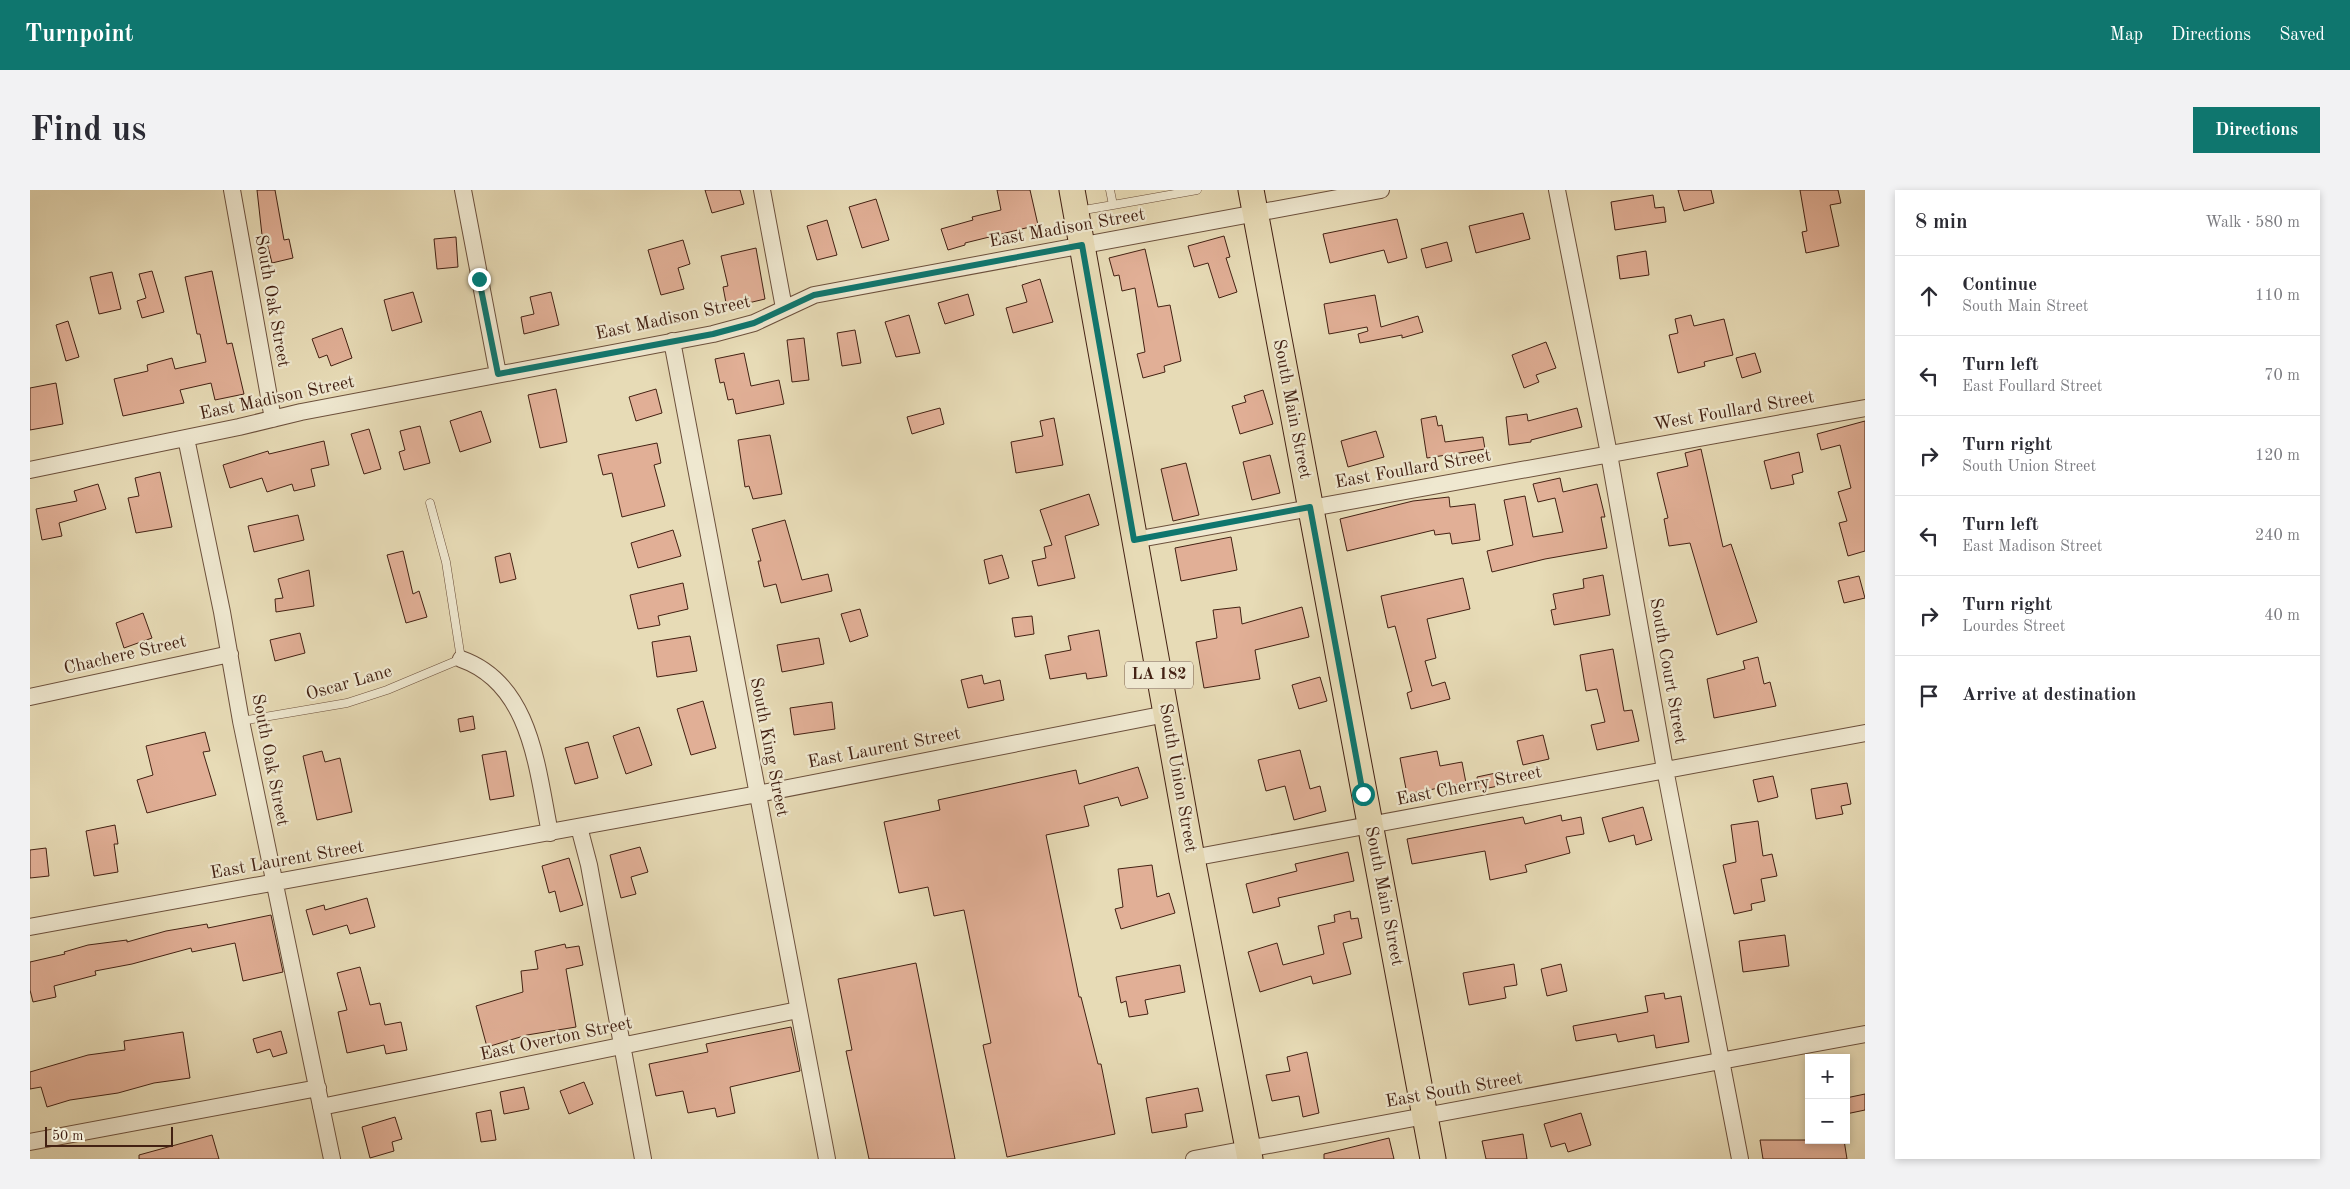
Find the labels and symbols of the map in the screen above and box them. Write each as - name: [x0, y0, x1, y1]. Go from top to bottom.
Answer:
- street label: East Madison Street: [988, 205, 1146, 251]
- street label: South Oak Street: [251, 233, 293, 369]
- route end: [468, 268, 491, 291]
- street label: East Madison Street: [594, 293, 752, 343]
- street label: South Main Street: [1270, 338, 1314, 480]
- street label: East Madison Street: [198, 373, 356, 423]
- street label: West Foullard Street: [1652, 388, 1816, 434]
- street label: East Foullard Street: [1334, 446, 1492, 492]
- street label: South Court Street: [1646, 597, 1690, 745]
- street label: Chachere Street: [62, 632, 188, 678]
- street label: Oscar Lane: [304, 662, 394, 704]
- road number: LA 182: [1125, 662, 1193, 688]
- street label: South King Street: [747, 676, 791, 818]
- street label: South Oak Street: [248, 692, 292, 828]
- street label: South Union Street: [1156, 702, 1200, 854]
- street label: East Laurent Street: [806, 724, 962, 772]
- street label: East Cherry Street: [1395, 763, 1543, 809]
- route start: [1352, 783, 1375, 806]
- street label: South Main Street: [1362, 825, 1406, 967]
- street label: East Laurent Street: [209, 838, 365, 882]
- street label: East Overton Street: [478, 1014, 634, 1064]
- street label: East South Street: [1384, 1069, 1524, 1111]
- scale bar: [45, 1124, 172, 1147]

